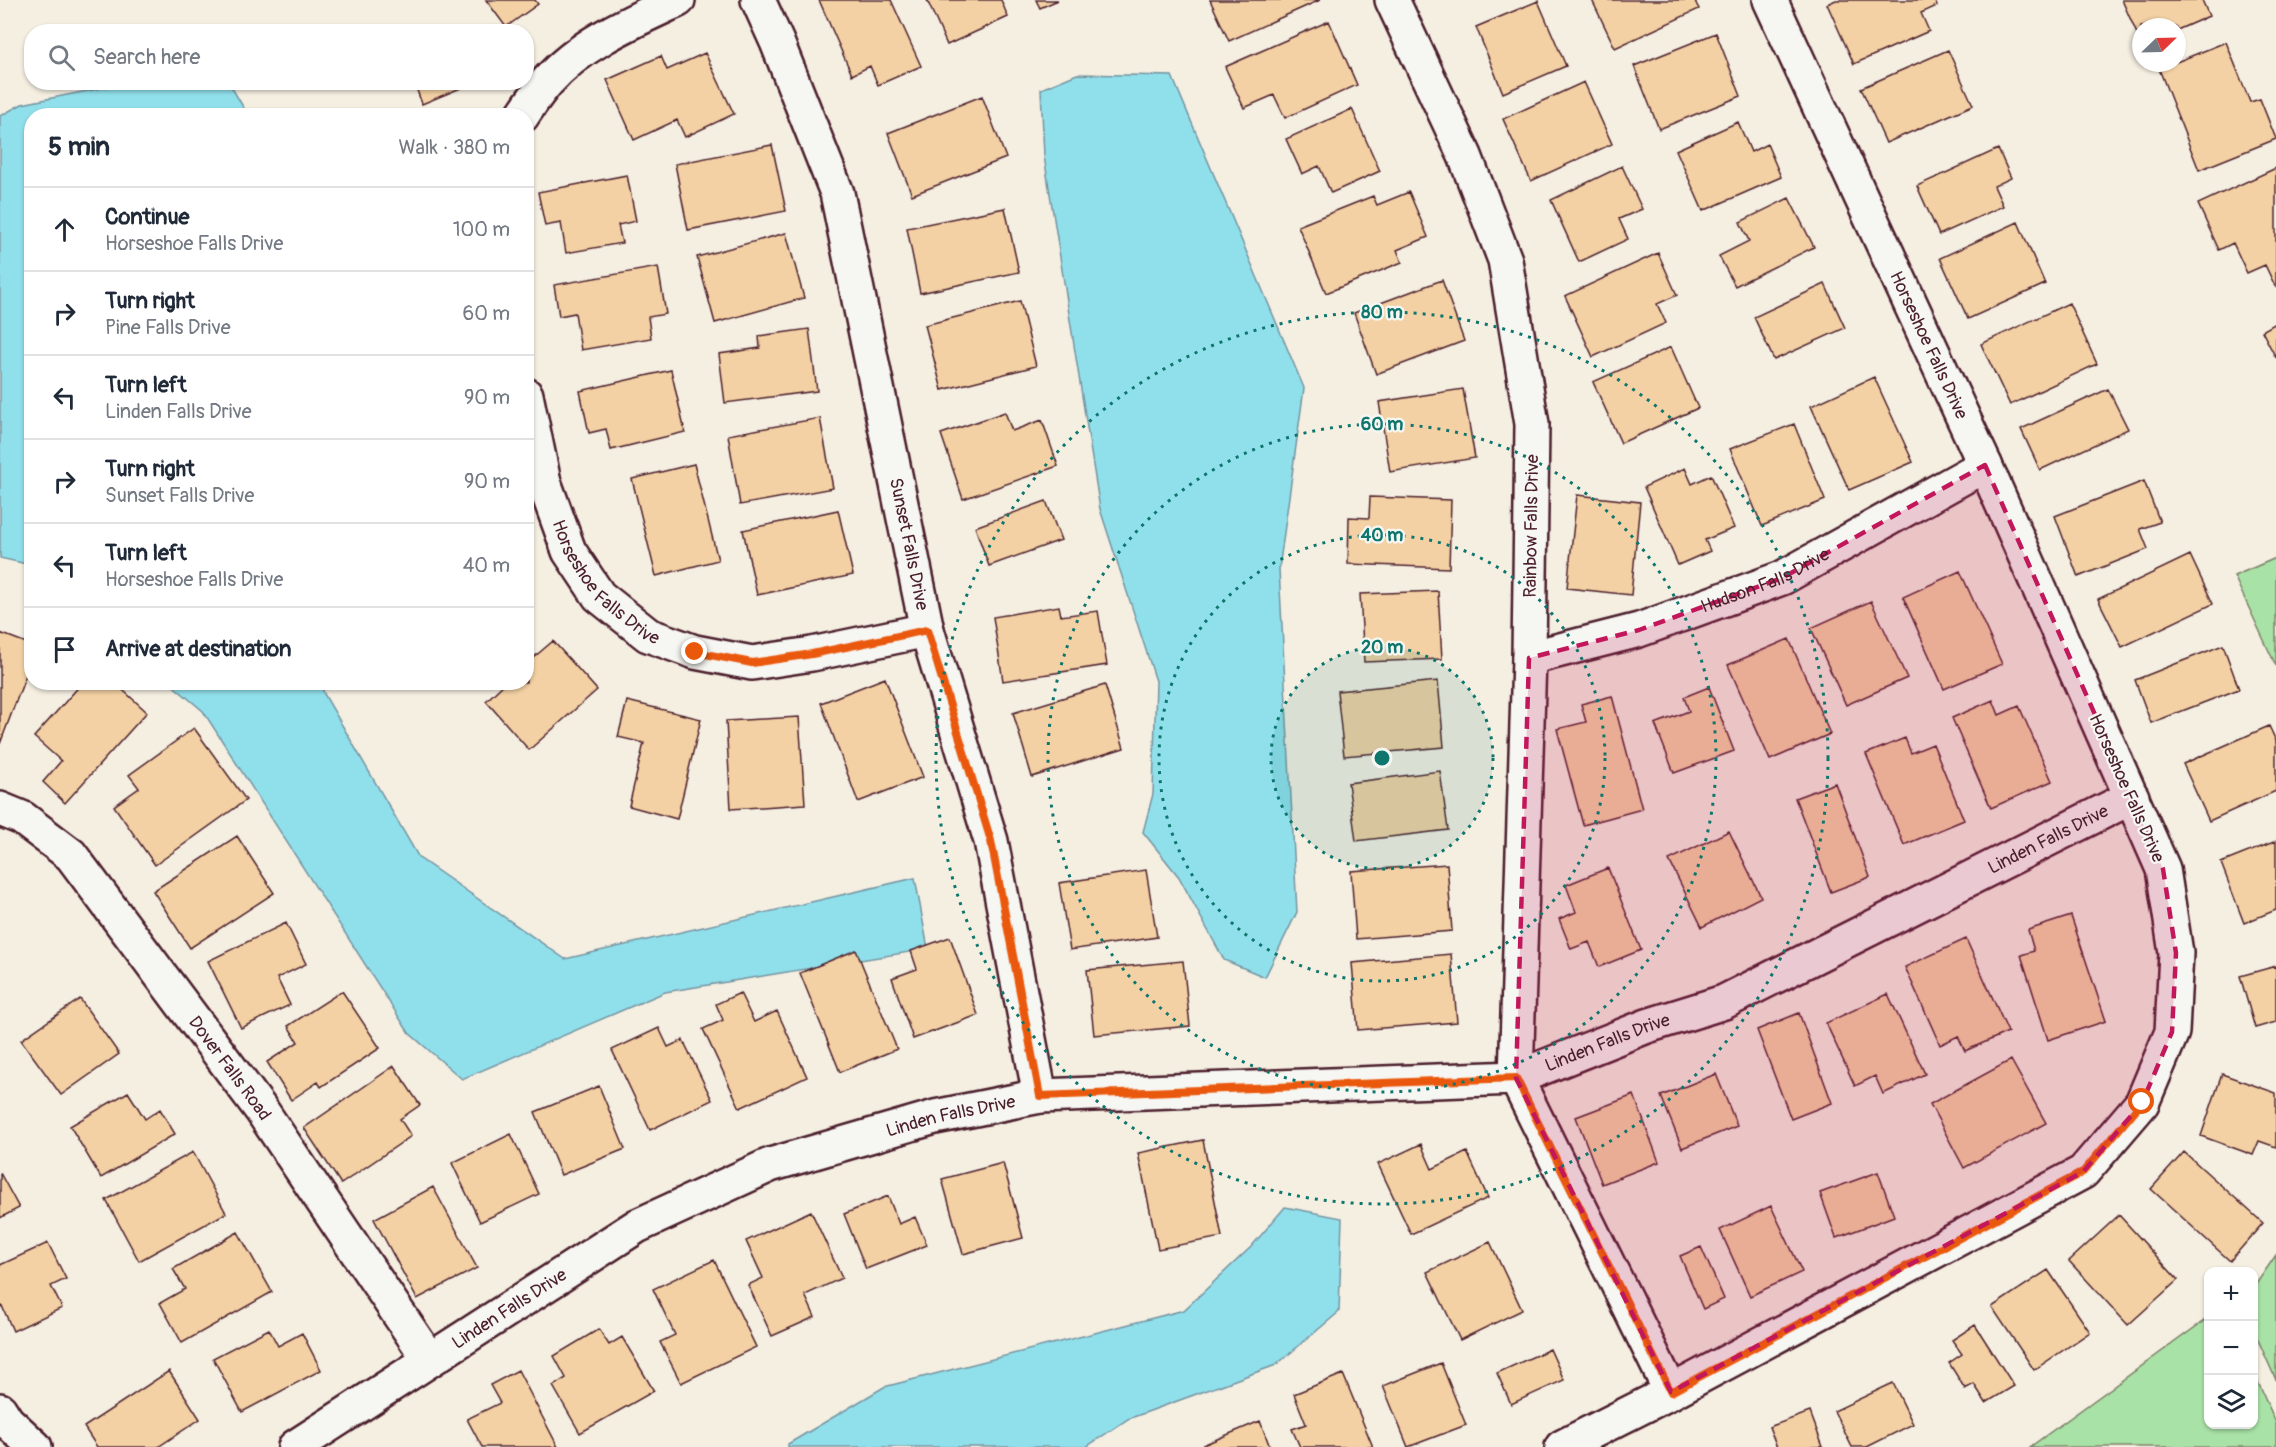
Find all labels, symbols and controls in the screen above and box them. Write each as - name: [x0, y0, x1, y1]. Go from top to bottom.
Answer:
- north arrow: [2132, 18, 2186, 72]
- search box: [24, 24, 534, 90]
- icon: search: [45, 41, 78, 74]
- text: Search here: [93, 43, 200, 71]
- text: 5 min: [48, 131, 110, 163]
- text: Walk · 380 m: [398, 135, 510, 160]
- text: Continue: [105, 203, 189, 231]
- icon: ahead: [48, 213, 81, 246]
- text: 100 m: [453, 217, 510, 242]
- text: Horseshoe Falls Drive: [105, 231, 283, 256]
- street label: Horseshoe Falls Drive: [1884, 268, 1973, 423]
- text: Turn right: [105, 287, 195, 315]
- icon: right: [48, 297, 81, 330]
- text: 60 m: [463, 301, 510, 326]
- text: 80 m: [1361, 301, 1403, 324]
- text: Pine Falls Drive: [105, 315, 231, 340]
- text: Turn left: [105, 371, 187, 399]
- icon: left: [48, 381, 81, 414]
- text: 90 m: [464, 385, 510, 410]
- text: Linden Falls Drive: [105, 399, 252, 424]
- text: 60 m: [1361, 413, 1403, 436]
- street label: Rainbow Falls Drive: [1519, 454, 1544, 598]
- text: Turn right: [105, 455, 195, 483]
- icon: right: [48, 465, 81, 498]
- text: 90 m: [464, 469, 510, 494]
- street label: Sunset Falls Drive: [884, 476, 934, 613]
- text: Sunset Falls Drive: [105, 483, 254, 508]
- street label: Horseshoe Falls Drive: [547, 517, 663, 650]
- text: 40 m: [1361, 524, 1403, 547]
- text: Turn left: [105, 539, 187, 567]
- street label: Hudson Falls Drive: [1698, 543, 1834, 619]
- icon: left: [48, 549, 81, 582]
- text: 40 m: [463, 553, 510, 578]
- text: Horseshoe Falls Drive: [105, 567, 283, 592]
- icon: arrive: [48, 633, 81, 666]
- text: Arrive at destination: [105, 635, 291, 663]
- text: 20 m: [1361, 636, 1403, 659]
- route end: [681, 638, 707, 664]
- street label: Horseshoe Falls Drive: [2083, 710, 2170, 866]
- centre of rings: [1372, 748, 1392, 768]
- street label: Linden Falls Drive: [1984, 800, 2113, 880]
- street label: Linden Falls Drive: [1542, 1009, 1673, 1077]
- street label: Dover Falls Road: [183, 1012, 276, 1125]
- route start: [2128, 1088, 2154, 1114]
- street label: Linden Falls Drive: [883, 1090, 1018, 1143]
- street label: Linden Falls Drive: [448, 1263, 571, 1355]
- map controls: [2204, 1267, 2258, 1429]
- button: +: [2204, 1267, 2258, 1321]
- button: −: [2204, 1321, 2258, 1375]
- button: layers: [2204, 1375, 2258, 1429]

